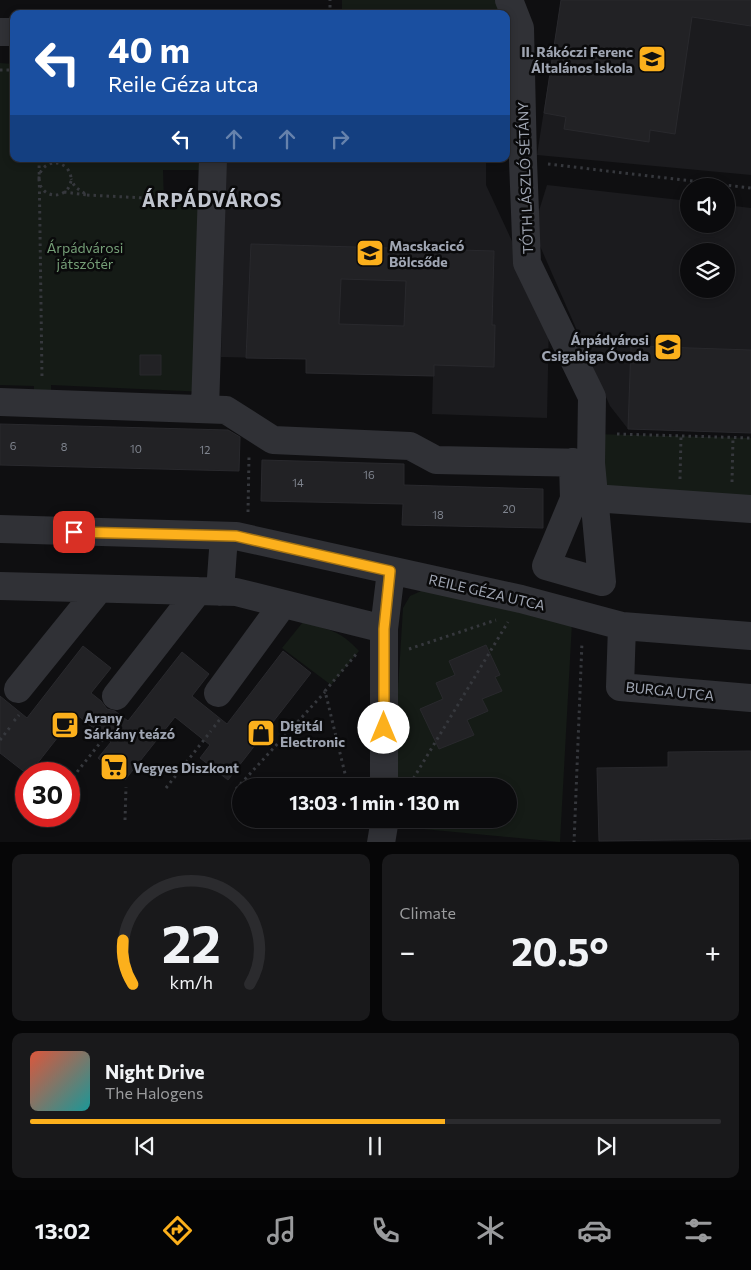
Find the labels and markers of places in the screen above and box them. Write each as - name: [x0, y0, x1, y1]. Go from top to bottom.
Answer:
- place label: II. Rákóczi Ferenc Általános Iskola: [521, 43, 633, 76]
- school or university icon: II. Rákóczi Ferenc Általános Iskola: [637, 44, 667, 74]
- place label: Macskacicó Bölcsőde: [389, 237, 464, 270]
- school or university icon: Macskacicó Bölcsőde: [355, 238, 385, 268]
- place label: Árpádvárosi Csigabiga Óvoda: [541, 331, 649, 364]
- school or university icon: Árpádvárosi Csigabiga Óvoda: [653, 332, 683, 362]
- pin: [53, 511, 95, 553]
- place label: Arany Sárkány teázó: [84, 709, 175, 742]
- cafe icon: Arany Sárkány teázó: [50, 710, 80, 740]
- place label: Digitál Electronic: [280, 717, 345, 750]
- shop icon: Digitál Electronic: [246, 718, 276, 748]
- supermarket icon: Vegyes Diszkont: [99, 752, 129, 782]
- place label: Vegyes Diszkont: [133, 759, 239, 776]

